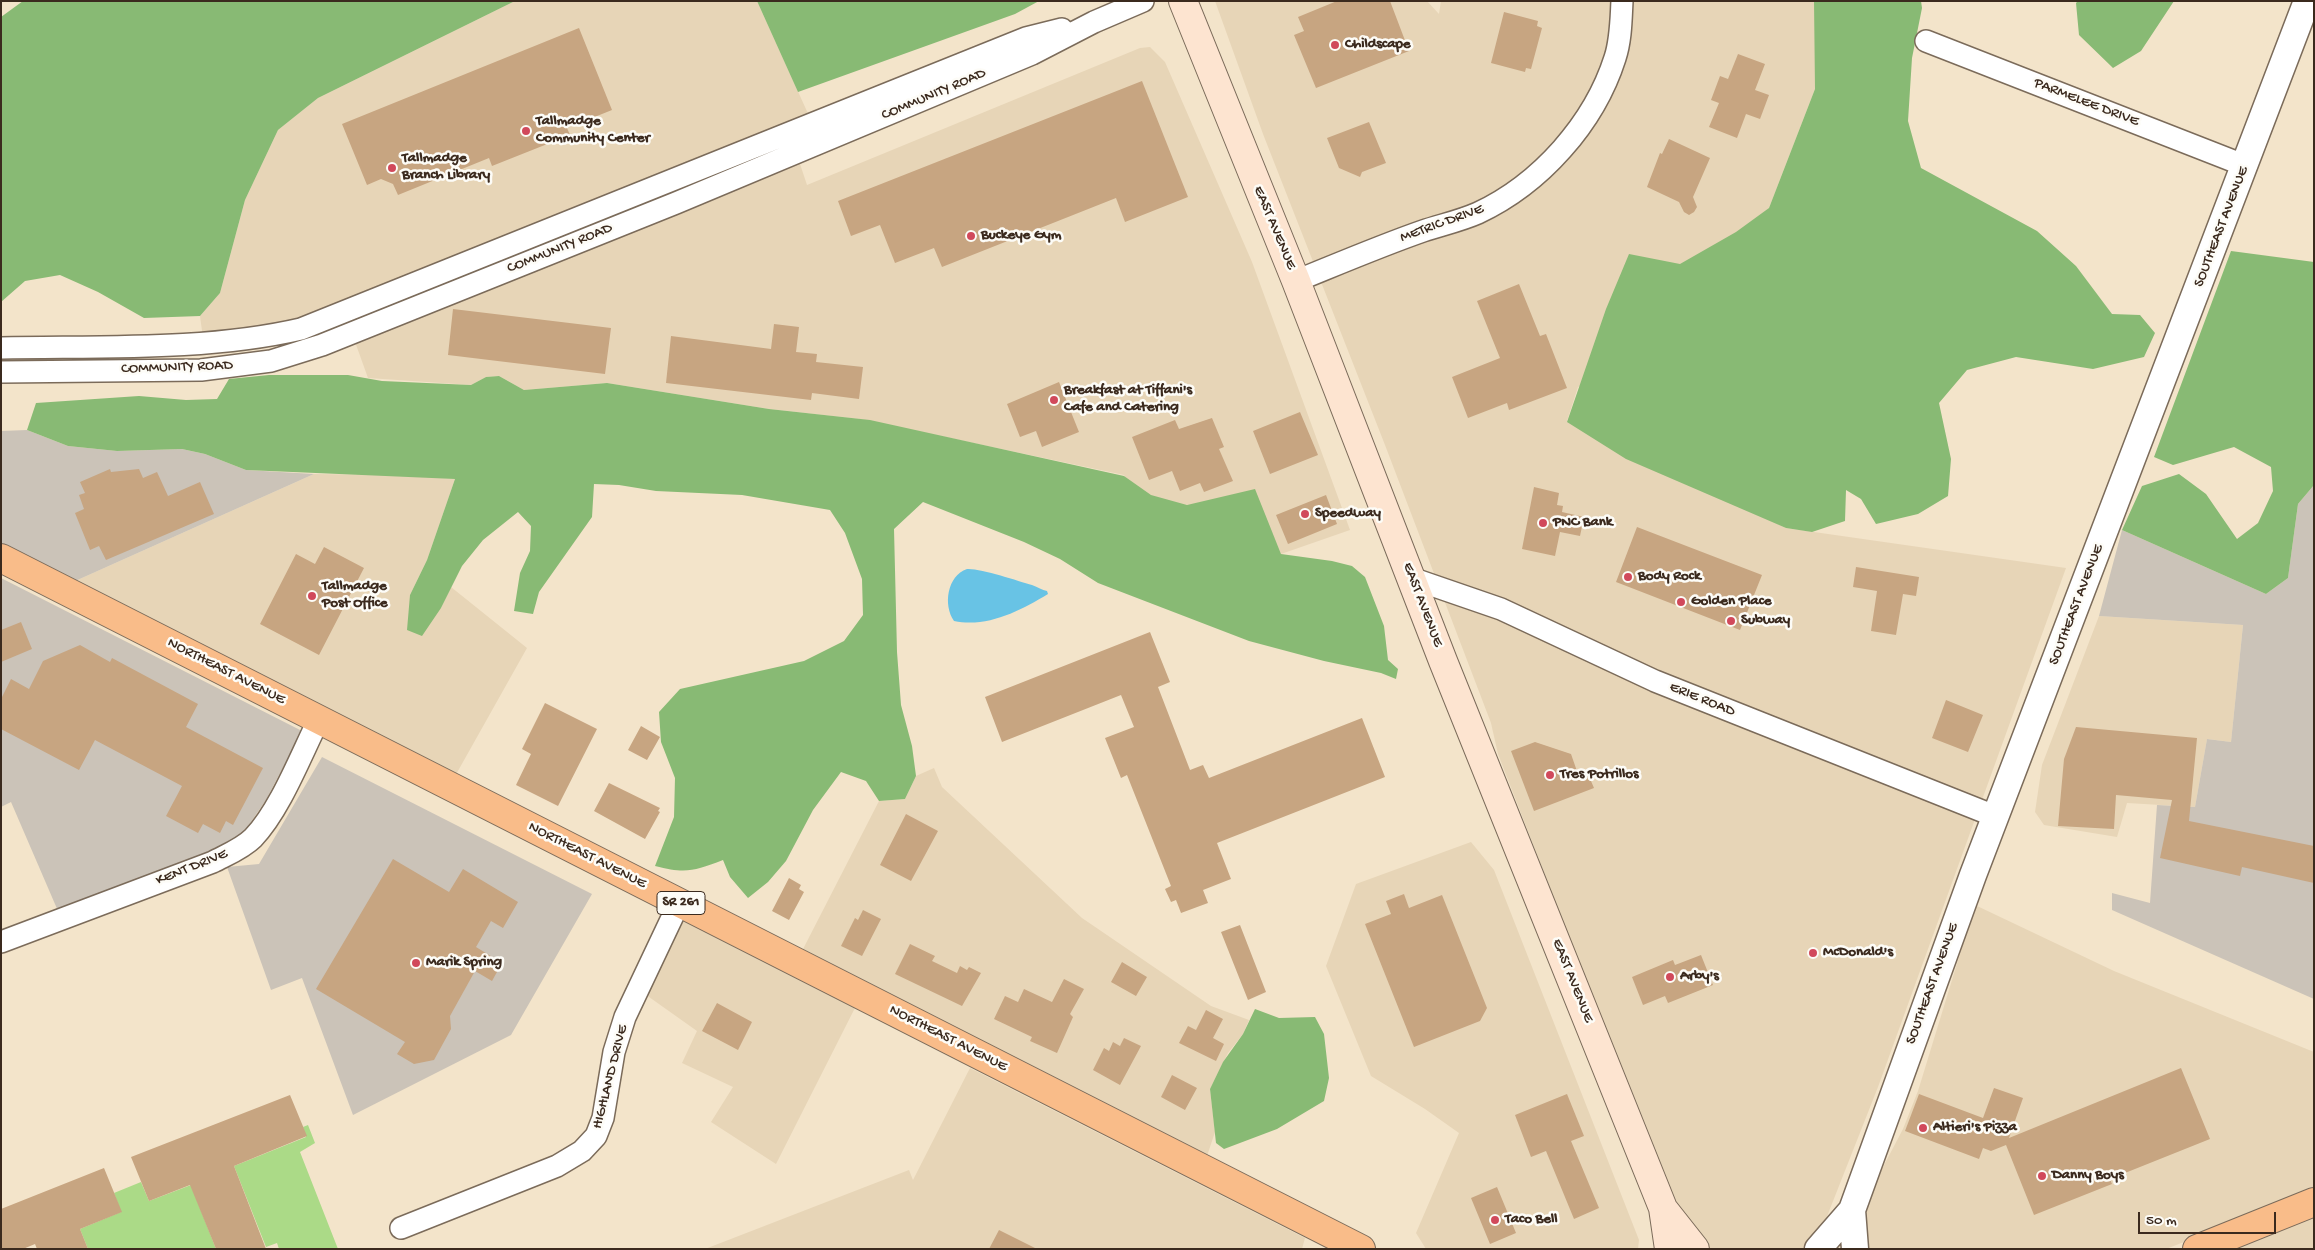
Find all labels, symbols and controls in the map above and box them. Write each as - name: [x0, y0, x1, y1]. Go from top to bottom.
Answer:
- place label: Childscape: [1345, 36, 1411, 54]
- marker: Childscape: [1329, 39, 1341, 51]
- street label: COMMUNITY ROAD: [879, 65, 989, 125]
- street label: PARMELEE DRIVE: [2031, 75, 2141, 131]
- place label: Tallmadge Community Center: [536, 113, 650, 148]
- marker: Tallmadge Community Center: [520, 125, 532, 137]
- place label: Tallmadge Branch Library: [402, 150, 490, 185]
- marker: Tallmadge Branch Library: [386, 162, 398, 174]
- street label: SOUTHEAST AVENUE: [2191, 164, 2253, 290]
- street label: EAST AVENUE: [1248, 184, 1300, 272]
- street label: METRIC DRIVE: [1398, 201, 1486, 247]
- street label: COMMUNITY ROAD: [505, 220, 615, 278]
- place label: Buckeye Gym: [981, 227, 1061, 245]
- marker: Buckeye Gym: [965, 230, 977, 242]
- street label: COMMUNITY ROAD: [121, 357, 233, 379]
- place label: Breakfast at Tiffani's Cafe and Catering: [1064, 382, 1192, 417]
- marker: Breakfast at Tiffani's Cafe and Catering: [1048, 394, 1060, 406]
- place label: Speedway: [1315, 505, 1381, 523]
- marker: Speedway: [1299, 508, 1311, 520]
- place label: PNC Bank: [1553, 514, 1613, 532]
- marker: PNC Bank: [1537, 517, 1549, 529]
- street label: SOUTHEAST AVENUE: [2046, 542, 2108, 668]
- street label: EAST AVENUE: [1398, 560, 1446, 650]
- place label: Body Rock: [1638, 568, 1701, 586]
- marker: Body Rock: [1622, 571, 1634, 583]
- place label: Tallmadge Post Office: [322, 578, 388, 613]
- marker: Tallmadge Post Office: [306, 590, 318, 602]
- place label: Golden Place: [1691, 593, 1772, 611]
- marker: Golden Place: [1675, 596, 1687, 608]
- place label: Subway: [1741, 612, 1790, 630]
- marker: Subway: [1725, 615, 1737, 627]
- street label: NORTHEAST AVENUE: [164, 635, 288, 709]
- street label: ERIE ROAD: [1667, 679, 1737, 721]
- place label: Tres Potrillos: [1560, 766, 1639, 784]
- marker: Tres Potrillos: [1544, 769, 1556, 781]
- street label: NORTHEAST AVENUE: [525, 819, 649, 893]
- street label: KENT DRIVE: [154, 845, 230, 891]
- road number: SR 261: [657, 891, 705, 914]
- street label: SOUTHEAST AVENUE: [1903, 921, 1963, 1047]
- street label: EAST AVENUE: [1547, 936, 1597, 1026]
- place label: McDonald's: [1823, 944, 1893, 962]
- marker: McDonald's: [1807, 947, 1819, 959]
- place label: Marik Spring: [426, 954, 502, 972]
- marker: Marik Spring: [410, 957, 422, 969]
- place label: Arby's: [1680, 968, 1719, 986]
- marker: Arby's: [1664, 971, 1676, 983]
- street label: NORTHEAST AVENUE: [886, 1002, 1010, 1076]
- street label: HIGHLAND DRIVE: [589, 1023, 633, 1131]
- place label: Altieri's Pizza: [1933, 1119, 2017, 1137]
- marker: Altieri's Pizza: [1917, 1122, 1929, 1134]
- place label: Danny Boys: [2052, 1167, 2124, 1185]
- marker: Danny Boys: [2036, 1170, 2048, 1182]
- scale bar: [2140, 1202, 2278, 1234]
- place label: Taco Bell: [1505, 1211, 1558, 1229]
- text: 50 m: [2146, 1212, 2177, 1230]
- marker: Taco Bell: [1489, 1214, 1501, 1226]

